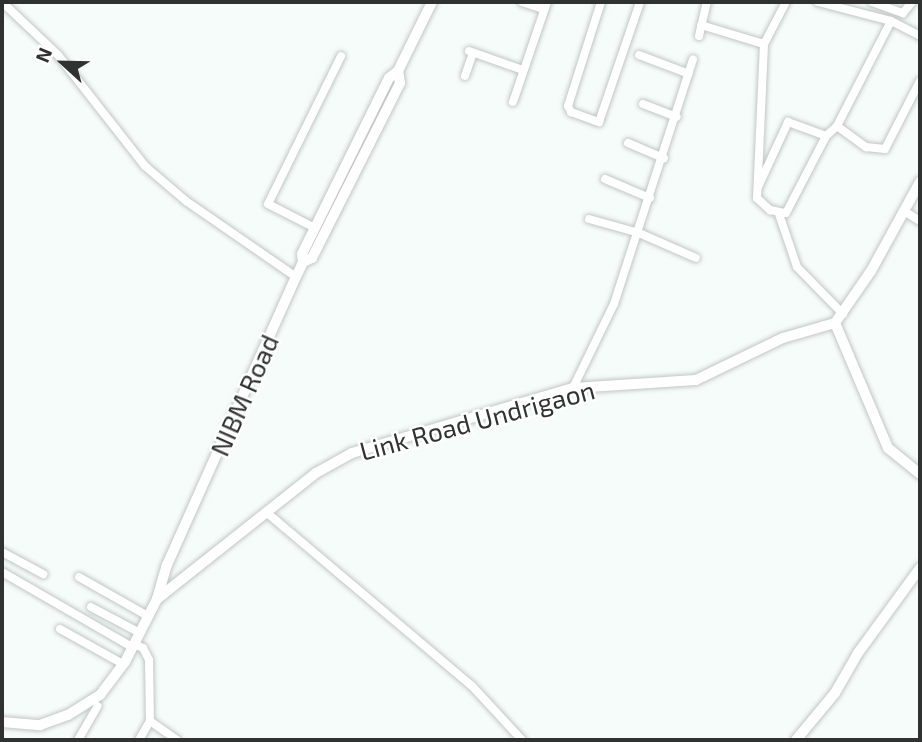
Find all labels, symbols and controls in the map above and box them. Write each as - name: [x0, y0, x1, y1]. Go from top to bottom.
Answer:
- north arrow: [28, 28, 98, 98]
- text: N: [30, 44, 56, 66]
- street label: NIBM Road: [203, 329, 285, 461]
- street label: Link Road Undrigaon: [356, 374, 598, 466]

